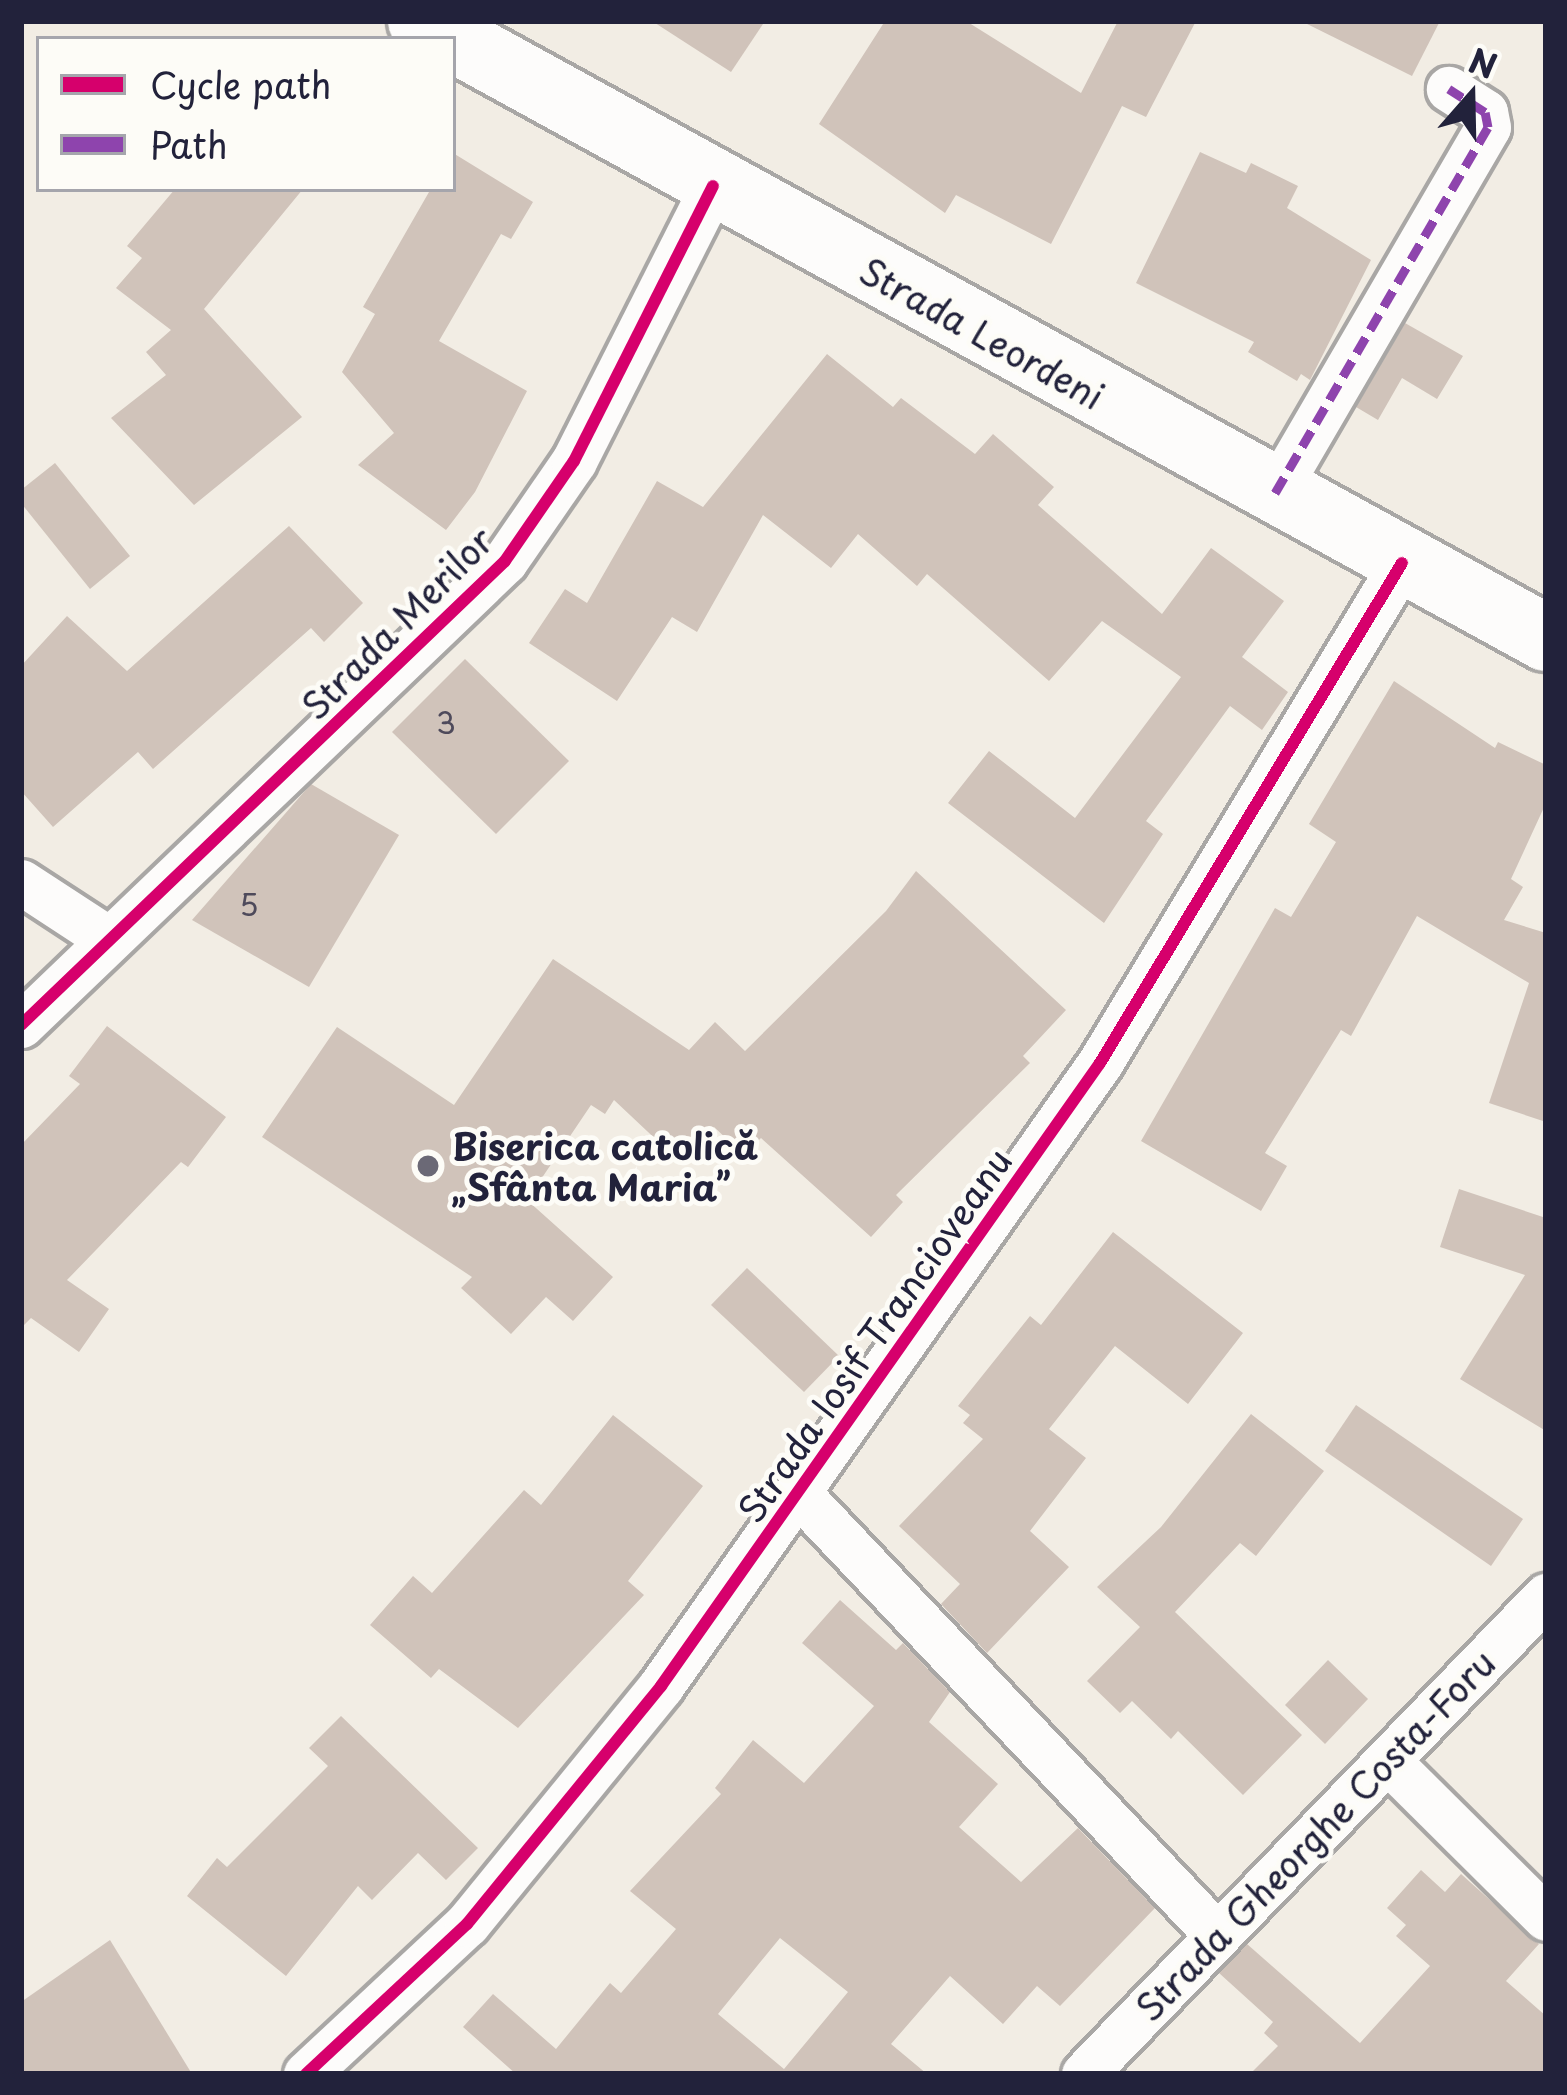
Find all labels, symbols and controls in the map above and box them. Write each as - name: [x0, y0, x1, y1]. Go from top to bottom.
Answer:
- text: N: [1462, 34, 1504, 90]
- legend: [36, 36, 456, 192]
- north arrow: [1411, 36, 1531, 156]
- text: Cycle path: [150, 57, 332, 111]
- text: Path: [150, 117, 228, 171]
- street label: Strada Leordeni: [851, 247, 1113, 419]
- street label: Strada Merilor: [292, 518, 502, 728]
- house number: 3: [436, 704, 456, 740]
- house number: 5: [239, 886, 259, 922]
- place label: Biserica catolică „Sfânta Maria”: [452, 1123, 759, 1208]
- street label: Strada Iosif Trancioveanu: [728, 1140, 1020, 1530]
- marker: Biserica catolică „Sfânta Maria”: [415, 1153, 441, 1179]
- street label: Strada Gheorghe Costa-Foru: [1125, 1640, 1505, 2030]

